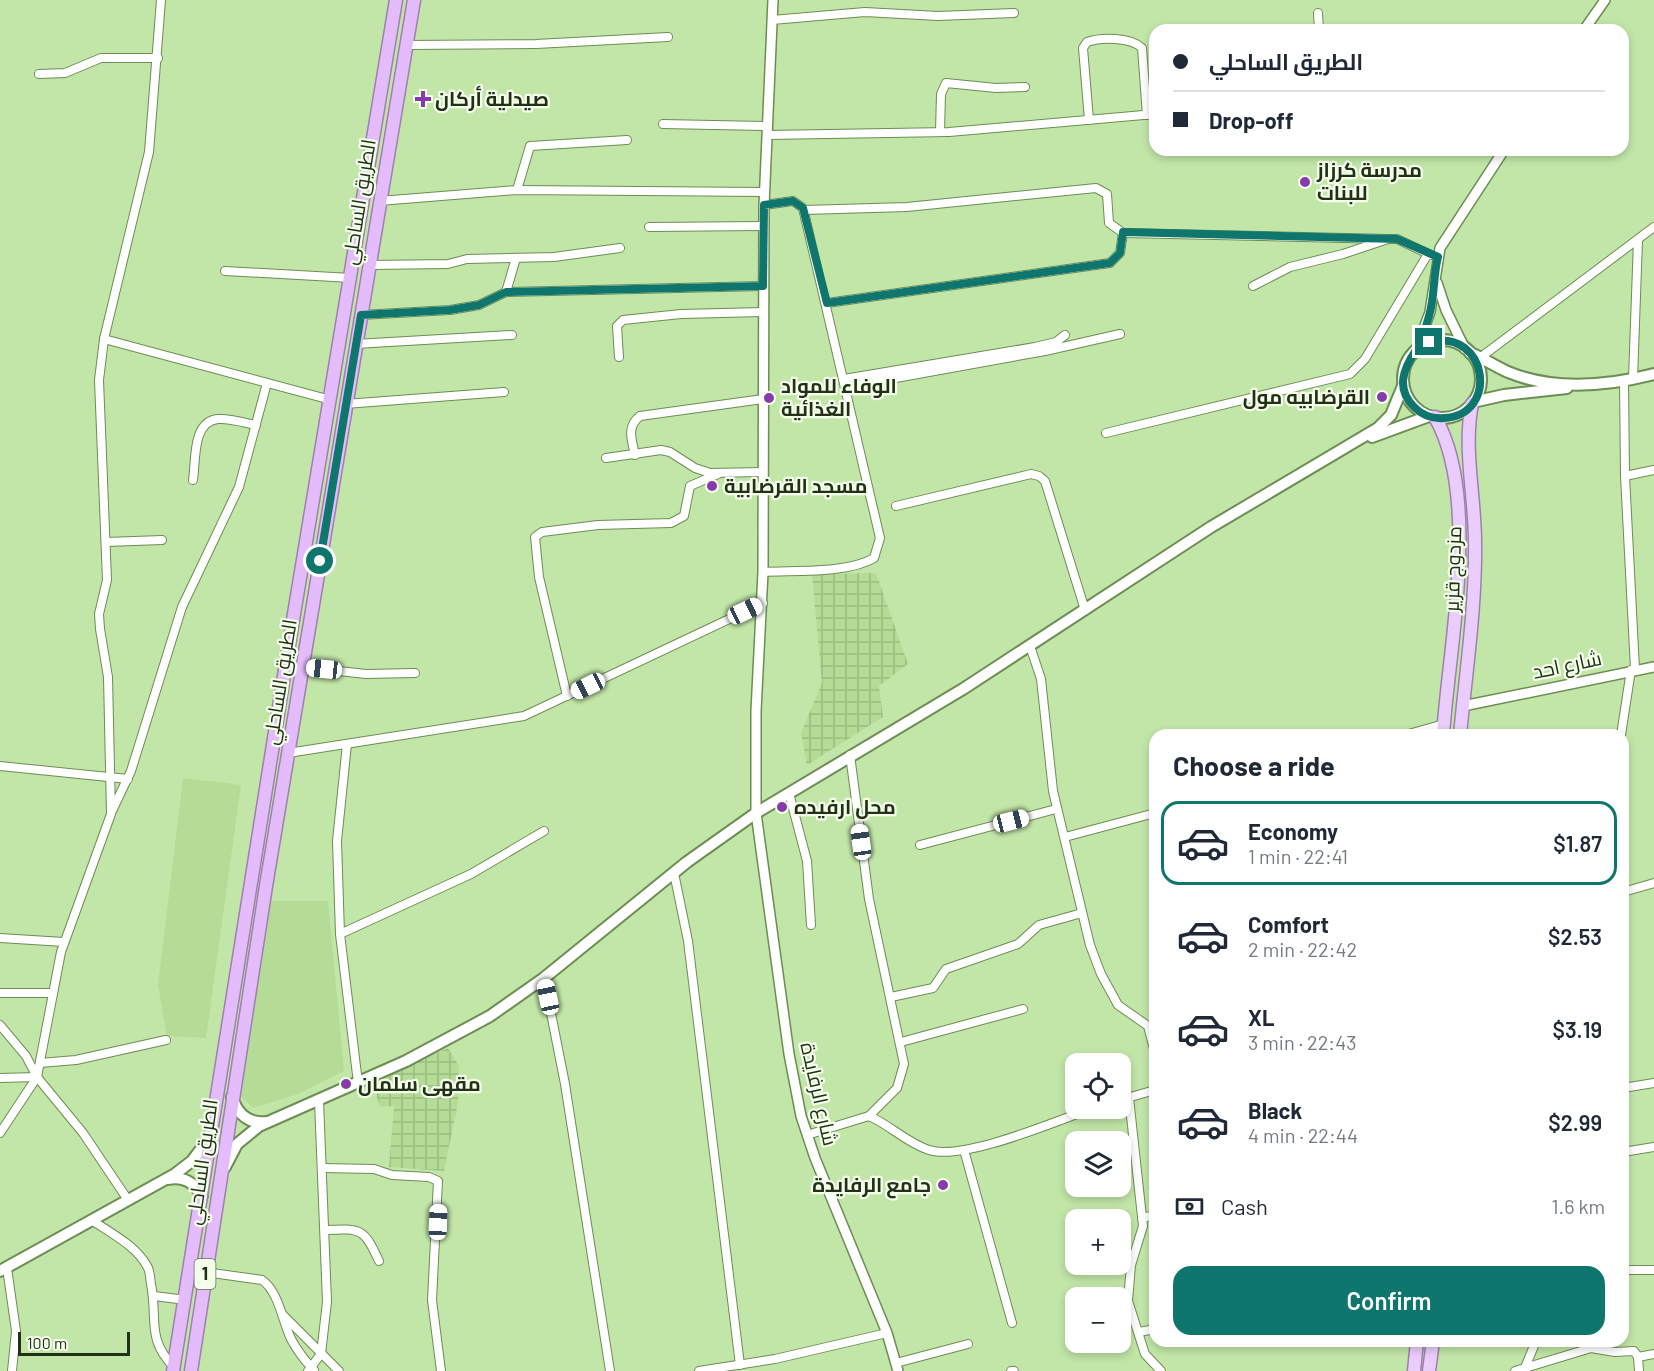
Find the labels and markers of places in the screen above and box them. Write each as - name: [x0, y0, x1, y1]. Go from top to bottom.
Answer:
- place label: صيدلية أركان: [435, 85, 549, 111]
- marker: صيدلية أركان: [416, 92, 430, 106]
- place label: مدرسة كرزاز للبنات: [1316, 157, 1422, 205]
- marker: مدرسة كرزاز للبنات: [1298, 175, 1312, 189]
- place label: الوفاء للمواد الغذائية: [781, 373, 897, 421]
- place label: القرضابيه مول: [1243, 384, 1370, 409]
- marker: القرضابيه مول: [1375, 390, 1389, 404]
- marker: الوفاء للمواد الغذائية: [762, 391, 776, 405]
- place label: مسجد القرضابية: [724, 473, 867, 498]
- marker: مسجد القرضابية: [705, 479, 719, 493]
- place label: محل ارفيده: [794, 794, 896, 819]
- marker: محل ارفيده: [775, 800, 789, 814]
- place label: مقهى سلمان: [358, 1071, 481, 1097]
- marker: مقهى سلمان: [339, 1077, 353, 1091]
- place label: جامع الرفايدة: [812, 1172, 931, 1199]
- marker: جامع الرفايدة: [936, 1178, 950, 1192]

